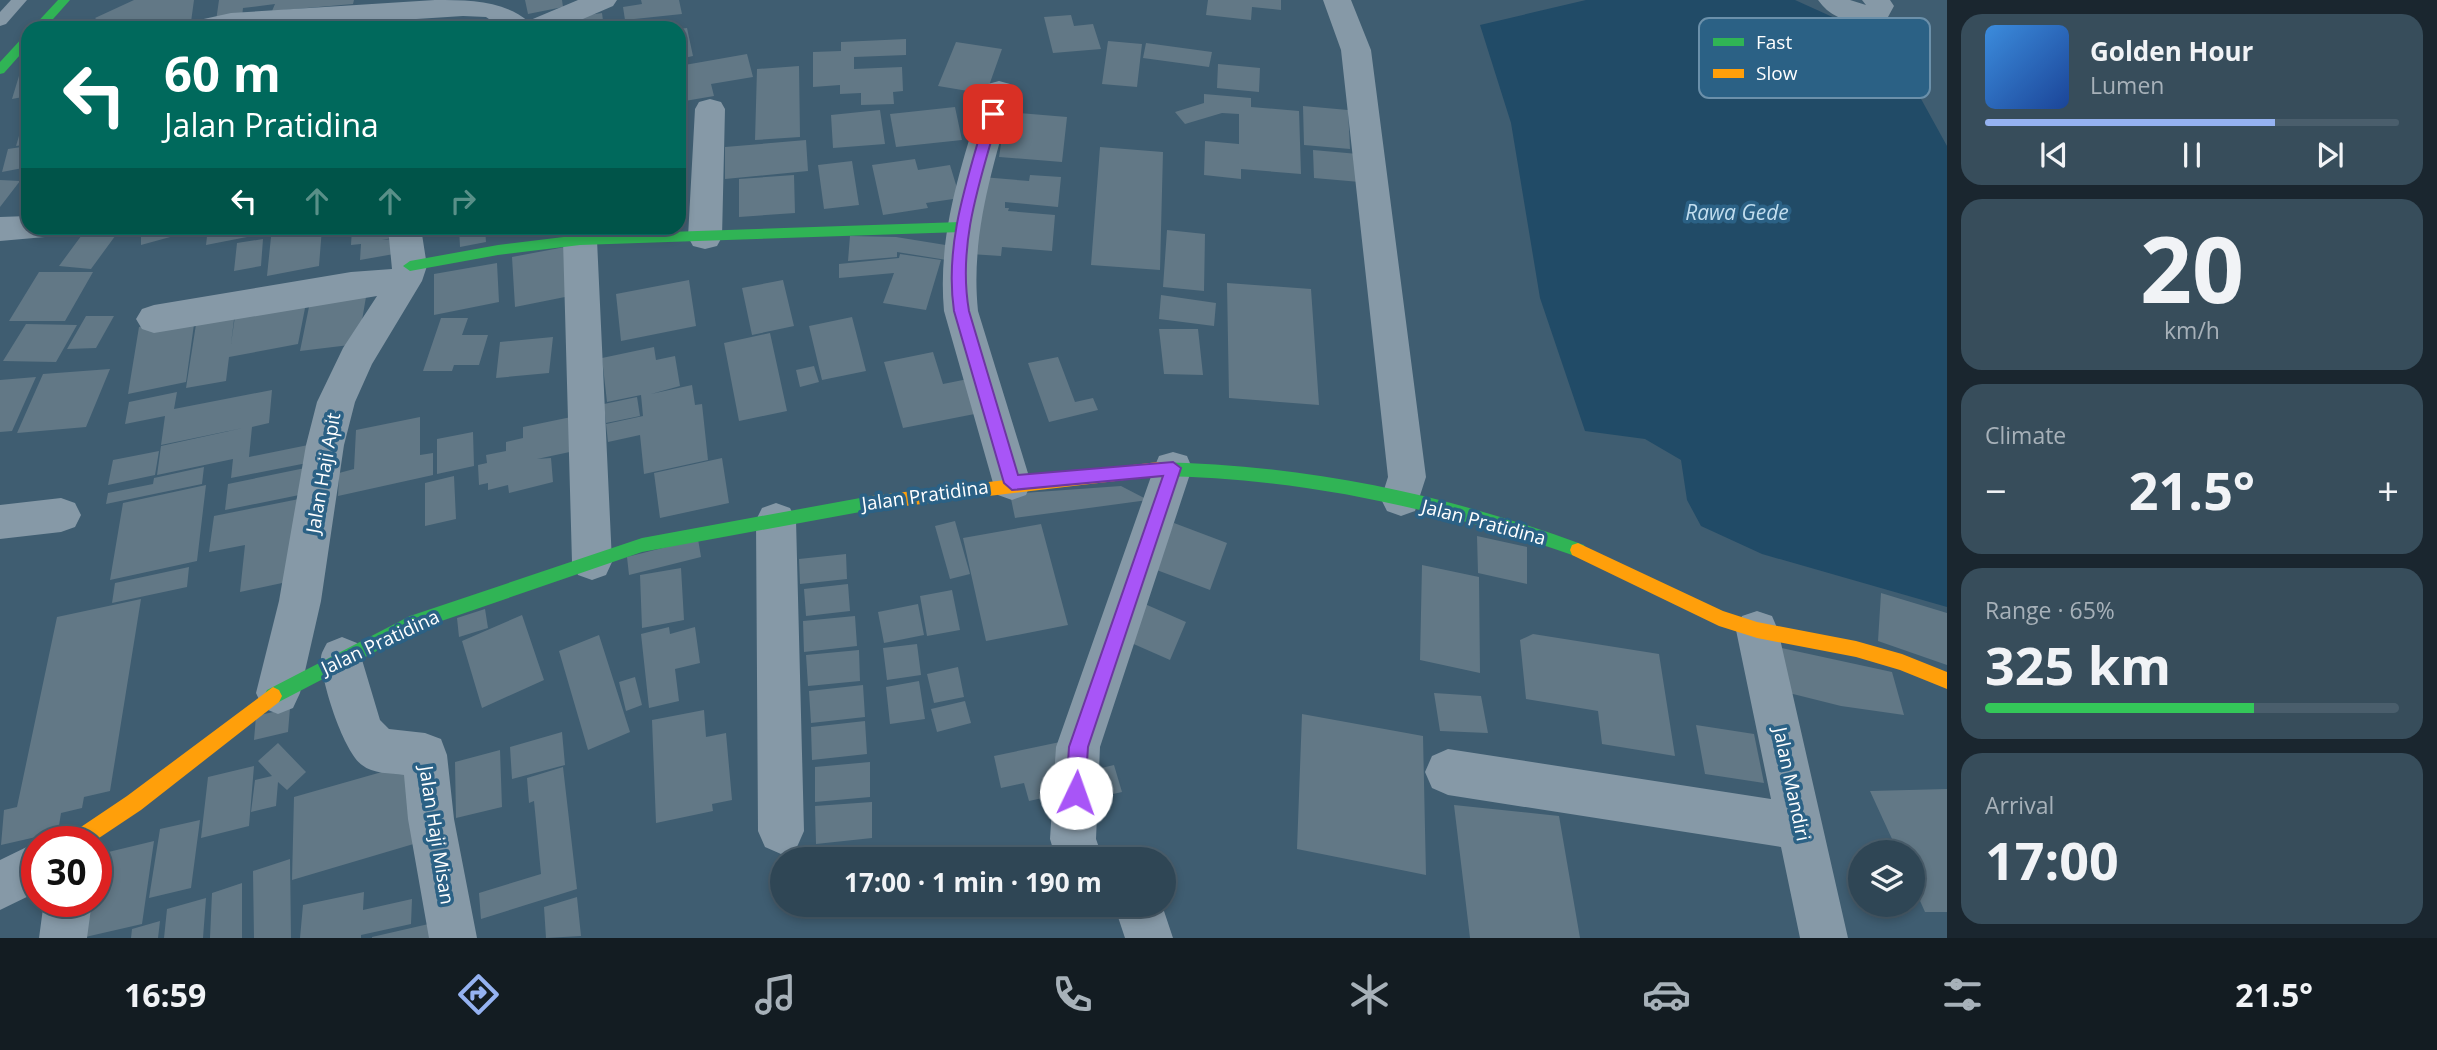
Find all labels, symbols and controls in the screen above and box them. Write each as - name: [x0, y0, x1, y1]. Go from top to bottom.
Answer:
- legend: [1699, 18, 1930, 98]
- text: Fast: [1756, 29, 1792, 55]
- text: Golden Hour: [2090, 33, 2253, 69]
- text: 60 m: [164, 40, 281, 106]
- icon: left: [49, 49, 140, 140]
- text: Slow: [1756, 60, 1798, 86]
- text: Lumen: [2090, 69, 2164, 101]
- pin: [963, 84, 1023, 144]
- icon: arrive: [974, 95, 1012, 133]
- text: Jalan Pratidina: [164, 103, 379, 146]
- icon: previous: [2035, 136, 2073, 174]
- icon: pause: [2173, 136, 2211, 174]
- icon: next: [2311, 136, 2349, 174]
- icon: left: [225, 182, 263, 220]
- icon: ahead: [298, 182, 336, 220]
- icon: ahead: [371, 182, 409, 220]
- icon: right: [444, 182, 482, 220]
- water label: Rawa Gede: [1685, 198, 1789, 226]
- text: 20: [2140, 206, 2244, 330]
- text: km/h: [2164, 314, 2220, 346]
- street label: Jalan Haji Apit: [299, 410, 346, 537]
- text: Climate: [1985, 419, 2066, 451]
- text: 21.5°: [2129, 454, 2255, 525]
- text: −: [1985, 464, 2007, 516]
- text: +: [2377, 464, 2399, 516]
- street label: Jalan Pratidina: [858, 473, 990, 517]
- street label: Jalan Pratidina: [1417, 492, 1549, 551]
- text: Range · 65%: [1985, 594, 2115, 626]
- street label: Jalan Pratidina: [315, 603, 443, 682]
- text: 325 km: [1985, 629, 2171, 700]
- street label: Jalan Mandiri: [1767, 723, 1817, 843]
- position arrow: [1039, 756, 1113, 830]
- street label: Jalan Haji Misan: [413, 762, 461, 906]
- text: Arrival: [1985, 789, 2054, 821]
- text: 17:00: [1985, 824, 2119, 895]
- speed limit sign: 30: [21, 826, 112, 917]
- map controls: [1848, 840, 1925, 917]
- button: layers: [1848, 840, 1925, 917]
- text: 17:00 · 1 min · 190 m: [844, 864, 1102, 900]
- icon: directions: [454, 970, 503, 1019]
- icon: music: [751, 970, 800, 1019]
- icon: phone: [1048, 970, 1097, 1019]
- icon: climate: [1345, 970, 1394, 1019]
- icon: car: [1642, 970, 1691, 1019]
- icon: filters: [1938, 970, 1987, 1019]
- text: 16:59: [124, 973, 206, 1016]
- text: 21.5°: [2235, 973, 2313, 1016]

